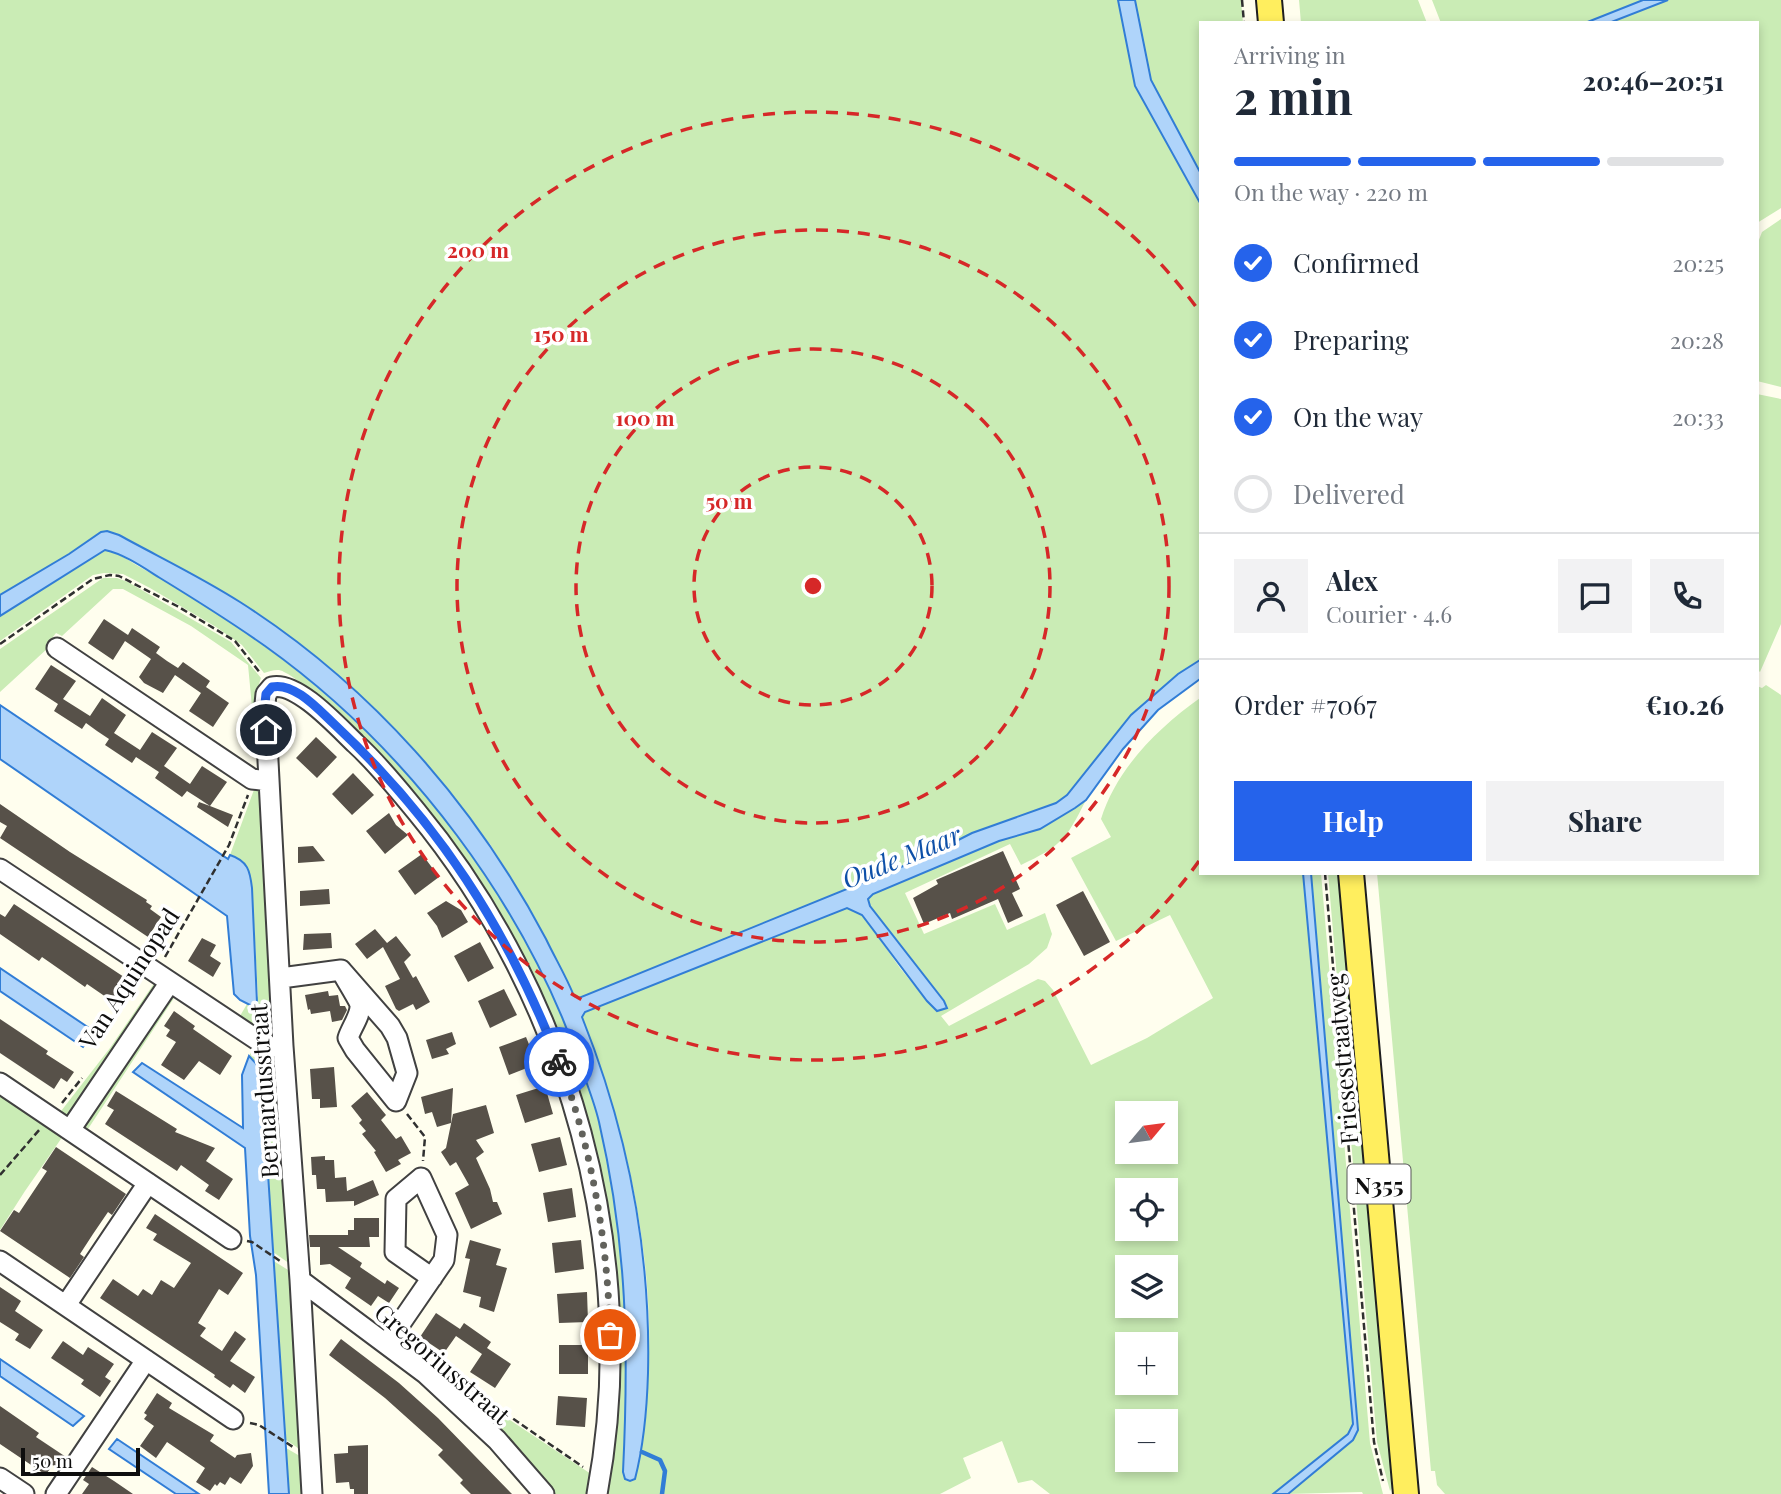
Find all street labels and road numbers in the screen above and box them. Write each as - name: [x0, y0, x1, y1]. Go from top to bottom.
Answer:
- street label: Van Aquinopad: [70, 901, 186, 1055]
- street label: Friesestraatweg: [1318, 972, 1364, 1146]
- street label: Bernardusstraat: [241, 1002, 285, 1179]
- road number: N355: [1348, 1164, 1410, 1204]
- street label: Gregoriusstraat: [369, 1295, 518, 1431]

